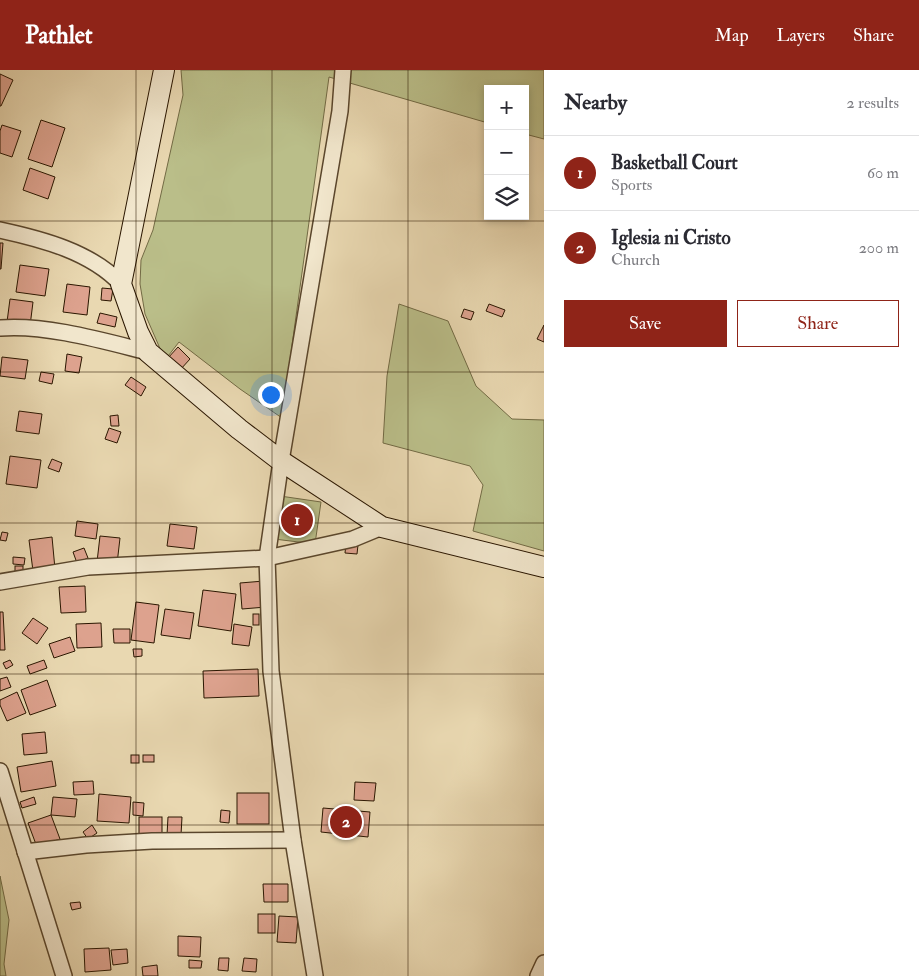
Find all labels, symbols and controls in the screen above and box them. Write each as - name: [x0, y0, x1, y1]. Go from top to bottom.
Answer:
- text: Pathlet: [25, 20, 93, 51]
- text: Map: [715, 24, 749, 47]
- text: Layers: [777, 24, 825, 47]
- text: Share: [853, 24, 894, 47]
- map controls: [484, 85, 529, 220]
- button: +: [484, 85, 529, 130]
- text: Nearby: [564, 89, 627, 116]
- text: 2 results: [846, 93, 899, 113]
- button: −: [484, 130, 529, 175]
- text: Basketball Court: [611, 151, 738, 175]
- text: 1: [577, 163, 583, 183]
- text: 60 m: [867, 163, 899, 183]
- button: layers: [484, 175, 529, 220]
- text: Sports: [611, 175, 652, 195]
- text: Iglesia ni Cristo: [611, 226, 731, 250]
- text: 2: [576, 238, 584, 258]
- text: 200 m: [859, 238, 899, 258]
- text: Church: [611, 250, 660, 270]
- button: Save: [564, 300, 727, 347]
- button: Share: [737, 300, 899, 347]
- your location: [258, 382, 284, 408]
- pin: 1: [281, 501, 313, 539]
- pin: 2: [330, 803, 362, 841]

